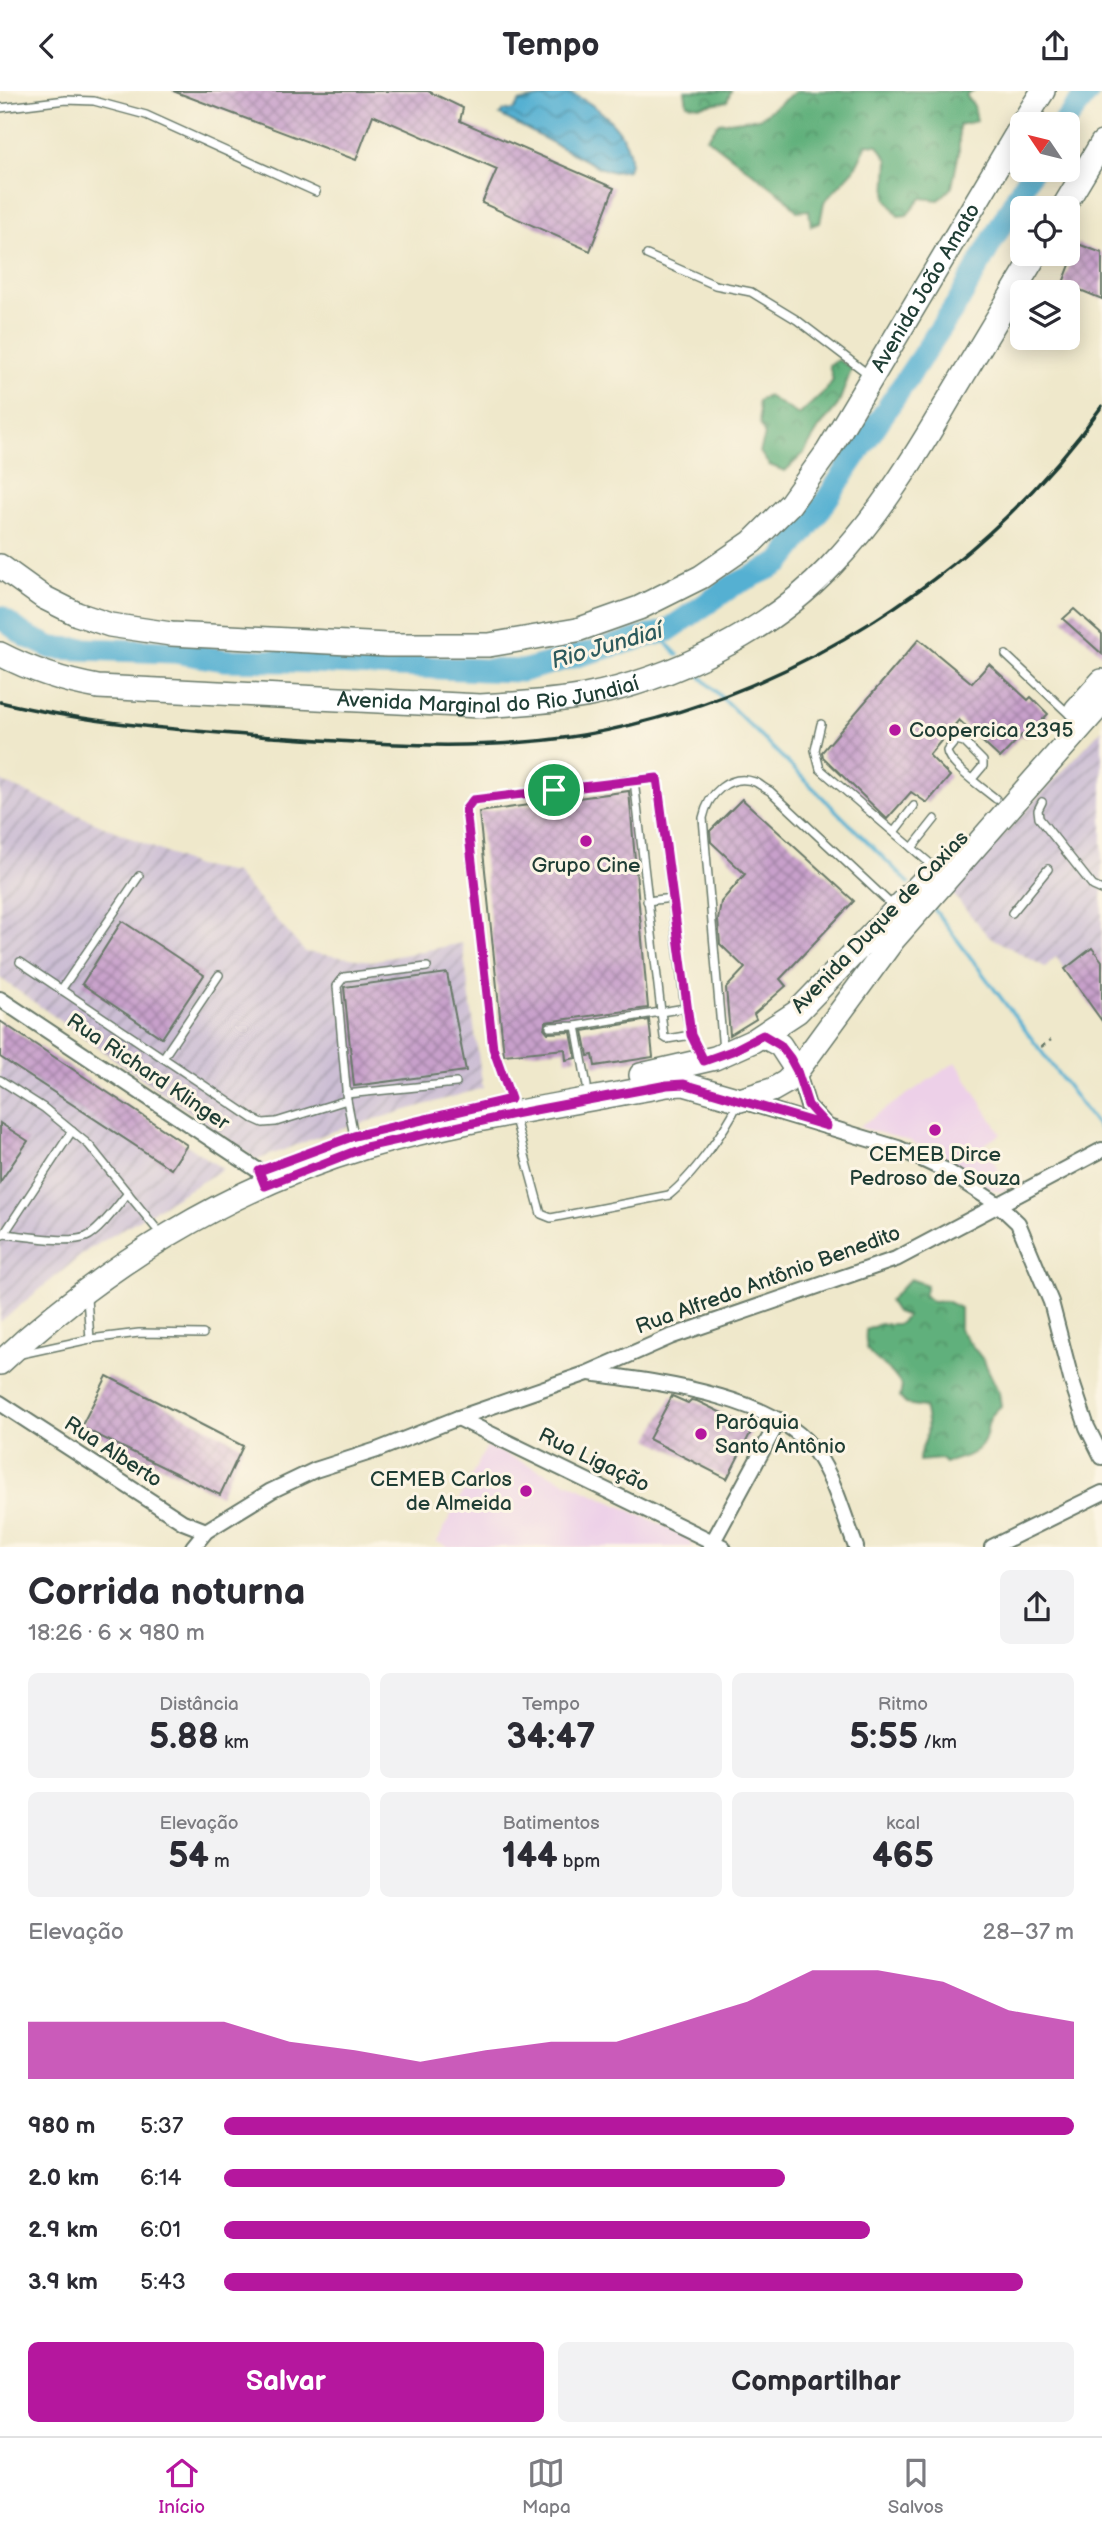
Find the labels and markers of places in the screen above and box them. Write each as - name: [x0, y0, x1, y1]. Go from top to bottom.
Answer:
- place label: Coopercica 2395: [909, 718, 1073, 743]
- marker: Coopercica 2395: [887, 722, 903, 738]
- pin: [524, 760, 584, 820]
- marker: Grupo Cine: [578, 833, 594, 849]
- place label: Grupo Cine: [532, 853, 640, 878]
- marker: CEMEB Dirce Pedroso de Souza: [927, 1122, 943, 1138]
- place label: CEMEB Dirce Pedroso de Souza: [849, 1142, 1021, 1191]
- place label: Paróquia Santo Antônio: [715, 1410, 846, 1459]
- marker: Paróquia Santo Antônio: [693, 1426, 709, 1442]
- place label: CEMEB Carlos de Almeida: [370, 1467, 512, 1516]
- marker: CEMEB Carlos de Almeida: [518, 1483, 534, 1499]

